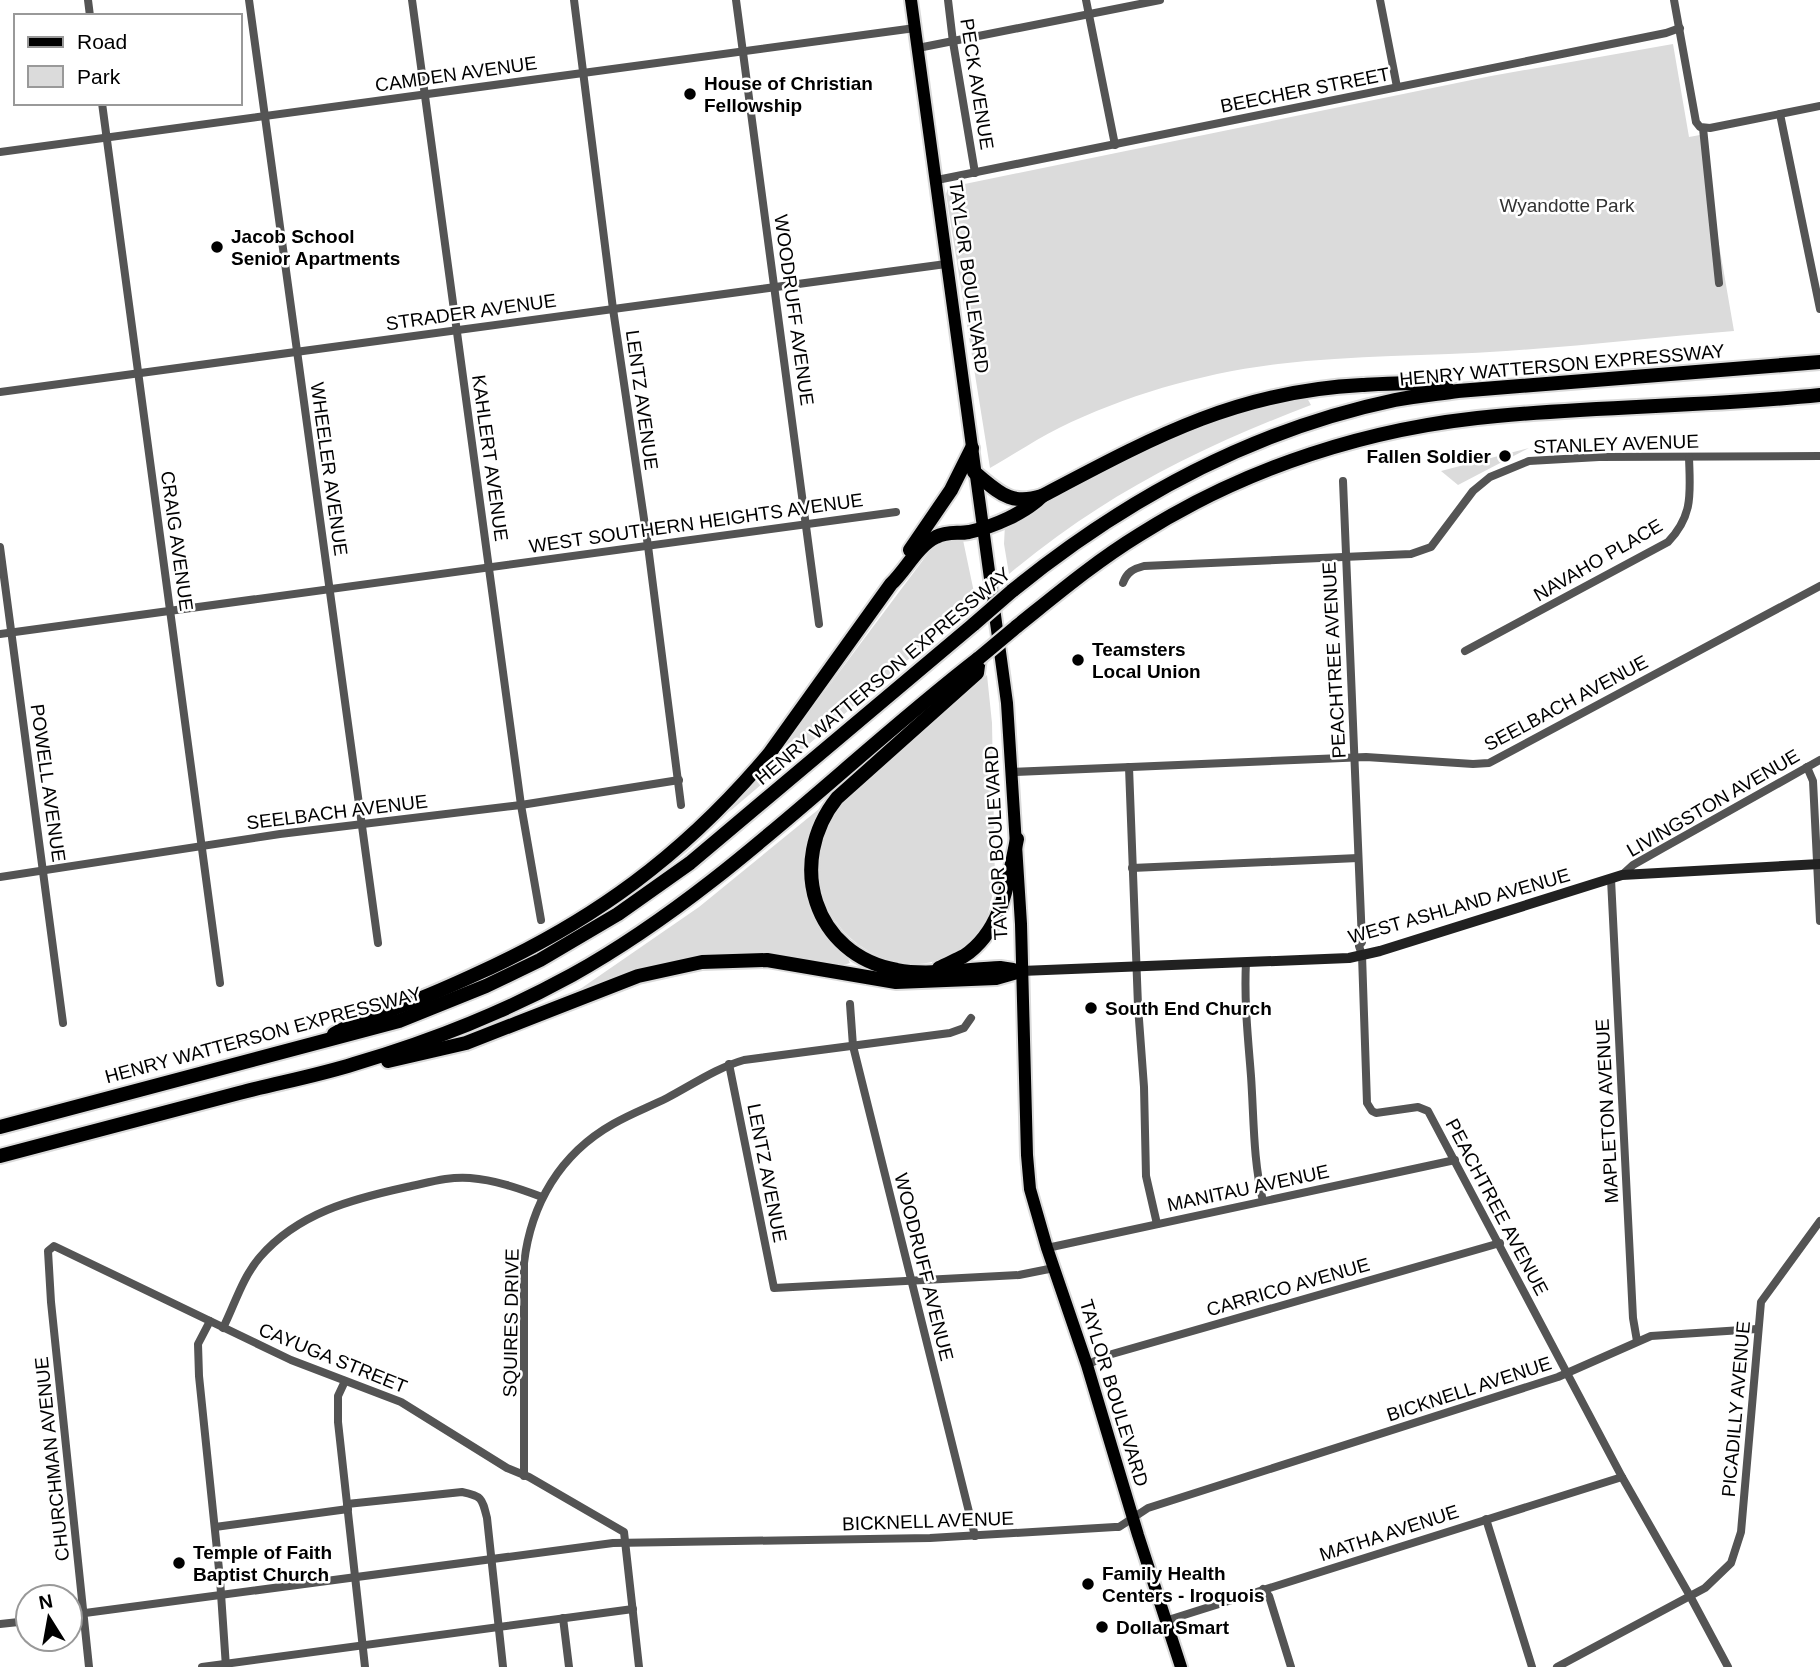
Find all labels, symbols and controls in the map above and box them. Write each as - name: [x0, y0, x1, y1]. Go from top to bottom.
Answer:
- legend: [14, 14, 242, 105]
- street label: PECK AVENUE: [956, 17, 998, 151]
- text: Road: [77, 30, 127, 53]
- street label: CAMDEN AVENUE: [374, 52, 538, 96]
- street label: BEECHER STREET: [1219, 63, 1392, 117]
- text: Park: [77, 65, 121, 88]
- place label: House of Christian Fellowship: [704, 73, 873, 116]
- marker: House of Christian Fellowship: [682, 86, 698, 102]
- street label: TAYLOR BOULEVARD: [945, 179, 993, 375]
- park label: Wyandotte Park: [1499, 195, 1635, 216]
- street label: WOODRUFF AVENUE: [770, 213, 818, 407]
- place label: Jacob School Senior Apartments: [231, 226, 400, 269]
- marker: Jacob School Senior Apartments: [209, 239, 225, 255]
- street label: STRADER AVENUE: [384, 290, 558, 334]
- street label: LENTZ AVENUE: [622, 329, 662, 471]
- street label: HENRY WATTERSON EXPRESSWAY: [1398, 340, 1726, 390]
- street label: KAHLERT AVENUE: [468, 373, 512, 543]
- street label: WHEELER AVENUE: [306, 381, 352, 557]
- street label: STANLEY AVENUE: [1533, 431, 1699, 457]
- place label: Fallen Soldier: [1366, 446, 1492, 467]
- marker: Fallen Soldier: [1497, 448, 1513, 464]
- street label: CRAIG AVENUE: [157, 470, 197, 612]
- street label: WEST SOUTHERN HEIGHTS AVENUE: [528, 489, 864, 557]
- street label: NAVAHO PLACE: [1530, 515, 1666, 605]
- street label: PEACHTREE AVENUE: [1318, 561, 1350, 759]
- street label: HENRY WATTERSON EXPRESSWAY: [751, 563, 1015, 789]
- place label: Teamsters Local Union: [1092, 639, 1201, 682]
- street label: SEELBACH AVENUE: [1481, 651, 1651, 755]
- marker: Teamsters Local Union: [1070, 652, 1086, 668]
- street label: POWELL AVENUE: [27, 703, 69, 863]
- street label: TAYLOR BOULEVARD: [980, 745, 1012, 941]
- street label: LIVINGSTON AVENUE: [1623, 745, 1803, 861]
- street label: SEELBACH AVENUE: [245, 790, 429, 834]
- street label: WEST ASHLAND AVENUE: [1346, 864, 1572, 948]
- street label: HENRY WATTERSON EXPRESSWAY: [103, 983, 424, 1087]
- place label: South End Church: [1105, 998, 1272, 1019]
- marker: South End Church: [1083, 1000, 1099, 1016]
- street label: MAPLETON AVENUE: [1592, 1018, 1622, 1204]
- street label: LENTZ AVENUE: [743, 1102, 791, 1244]
- street label: PEACHTREE AVENUE: [1441, 1115, 1553, 1299]
- street label: MANITAU AVENUE: [1165, 1161, 1331, 1215]
- street label: WOODRUFF AVENUE: [890, 1171, 958, 1363]
- street label: SQUIRES DRIVE: [499, 1248, 523, 1398]
- street label: CARRICO AVENUE: [1204, 1254, 1372, 1320]
- street label: TAYLOR BOULEVARD: [1076, 1297, 1152, 1489]
- street label: CAYUGA STREET: [256, 1319, 411, 1397]
- street label: PICADILLY AVENUE: [1718, 1320, 1754, 1498]
- street label: BICKNELL AVENUE: [1384, 1352, 1554, 1426]
- street label: CHURCHMAN AVENUE: [31, 1356, 73, 1562]
- street label: MATHA AVENUE: [1317, 1501, 1461, 1565]
- street label: BICKNELL AVENUE: [842, 1508, 1014, 1534]
- place label: Temple of Faith Baptist Church: [193, 1542, 332, 1585]
- marker: Temple of Faith Baptist Church: [171, 1555, 187, 1571]
- place label: Family Health Centers - Iroquois: [1102, 1563, 1265, 1606]
- marker: Family Health Centers - Iroquois: [1080, 1576, 1096, 1592]
- north arrow: [14, 1583, 84, 1653]
- text: N: [37, 1590, 55, 1613]
- place label: Dollar Smart: [1116, 1617, 1230, 1638]
- marker: Dollar Smart: [1094, 1619, 1110, 1635]

